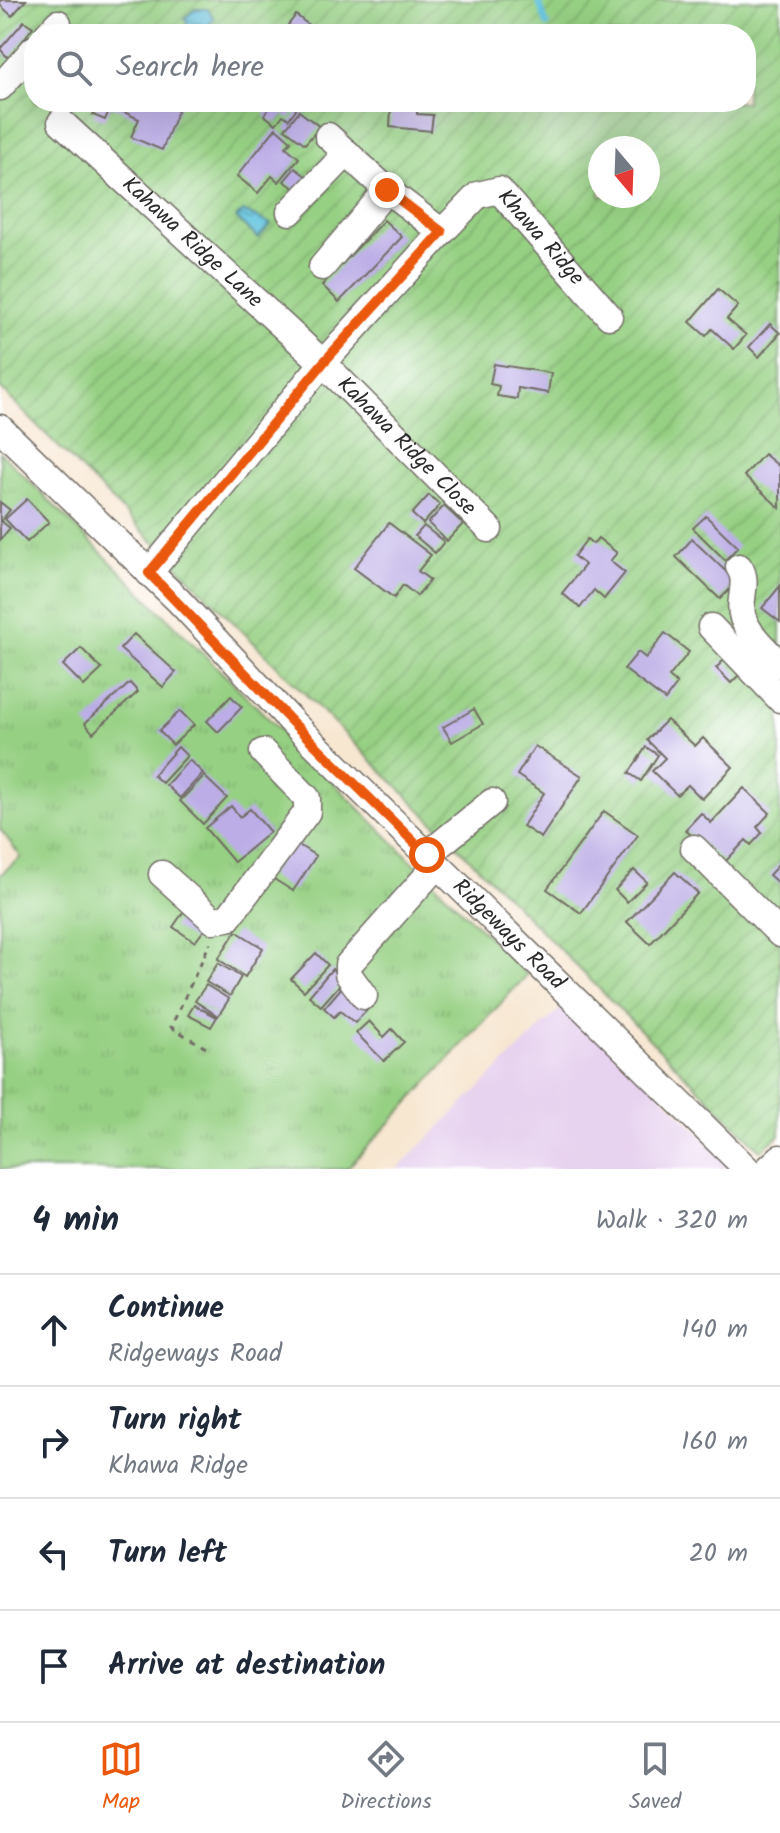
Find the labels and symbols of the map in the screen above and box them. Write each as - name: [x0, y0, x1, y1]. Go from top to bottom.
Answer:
- north arrow: [588, 136, 660, 208]
- street label: Kahawa Ridge Lane: [113, 168, 271, 317]
- route end: [369, 172, 405, 208]
- street label: Khawa Ridge: [488, 181, 593, 294]
- street label: Kahawa Ridge Close: [328, 368, 484, 524]
- route start: [409, 837, 445, 873]
- street label: Ridgeways Road: [444, 871, 574, 999]

